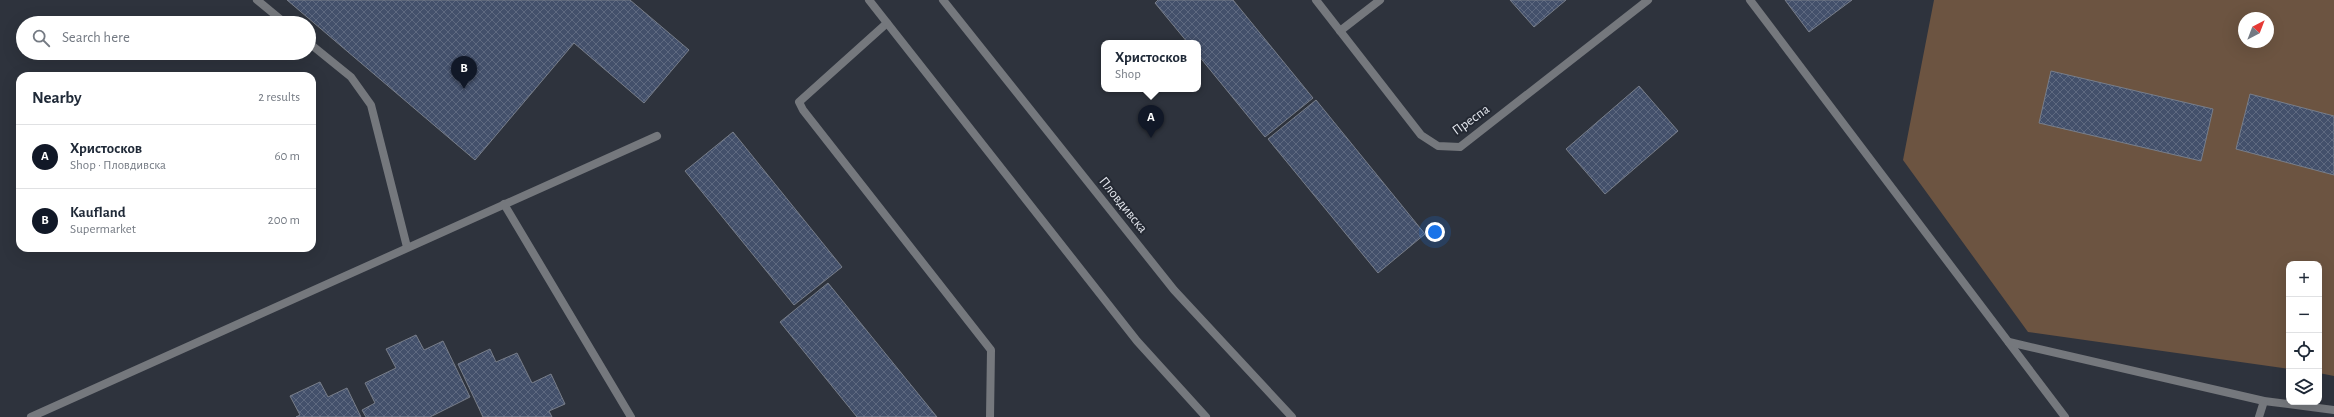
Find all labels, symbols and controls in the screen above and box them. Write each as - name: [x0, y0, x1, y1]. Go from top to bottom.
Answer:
- north arrow: [2238, 12, 2274, 48]
- search box: [16, 16, 316, 60]
- icon: search: [30, 27, 52, 49]
- text: Search here: [62, 30, 130, 45]
- popup: [1101, 40, 1201, 92]
- text: Христосков: [1115, 50, 1187, 65]
- pin: B: [451, 56, 477, 89]
- text: Shop: [1115, 68, 1141, 81]
- text: Nearby: [32, 89, 82, 106]
- text: 2 results: [258, 91, 300, 104]
- street label: Преспа: [1450, 102, 1493, 138]
- pin: A: [1138, 105, 1164, 138]
- text: Христосков: [70, 141, 142, 156]
- text: A: [41, 150, 49, 163]
- text: 60 m: [274, 150, 300, 163]
- text: Shop · Пловдивска: [70, 159, 166, 172]
- street label: Пловдивска: [1096, 174, 1150, 236]
- text: Kaufland: [70, 205, 126, 220]
- text: B: [41, 214, 49, 227]
- text: 200 m: [268, 214, 300, 227]
- your location: [1425, 222, 1445, 242]
- text: Supermarket: [70, 223, 136, 236]
- map controls: [2286, 261, 2322, 405]
- button: +: [2286, 261, 2322, 297]
- button: −: [2286, 297, 2322, 333]
- button: locate: [2286, 333, 2322, 369]
- button: layers: [2286, 369, 2322, 405]

